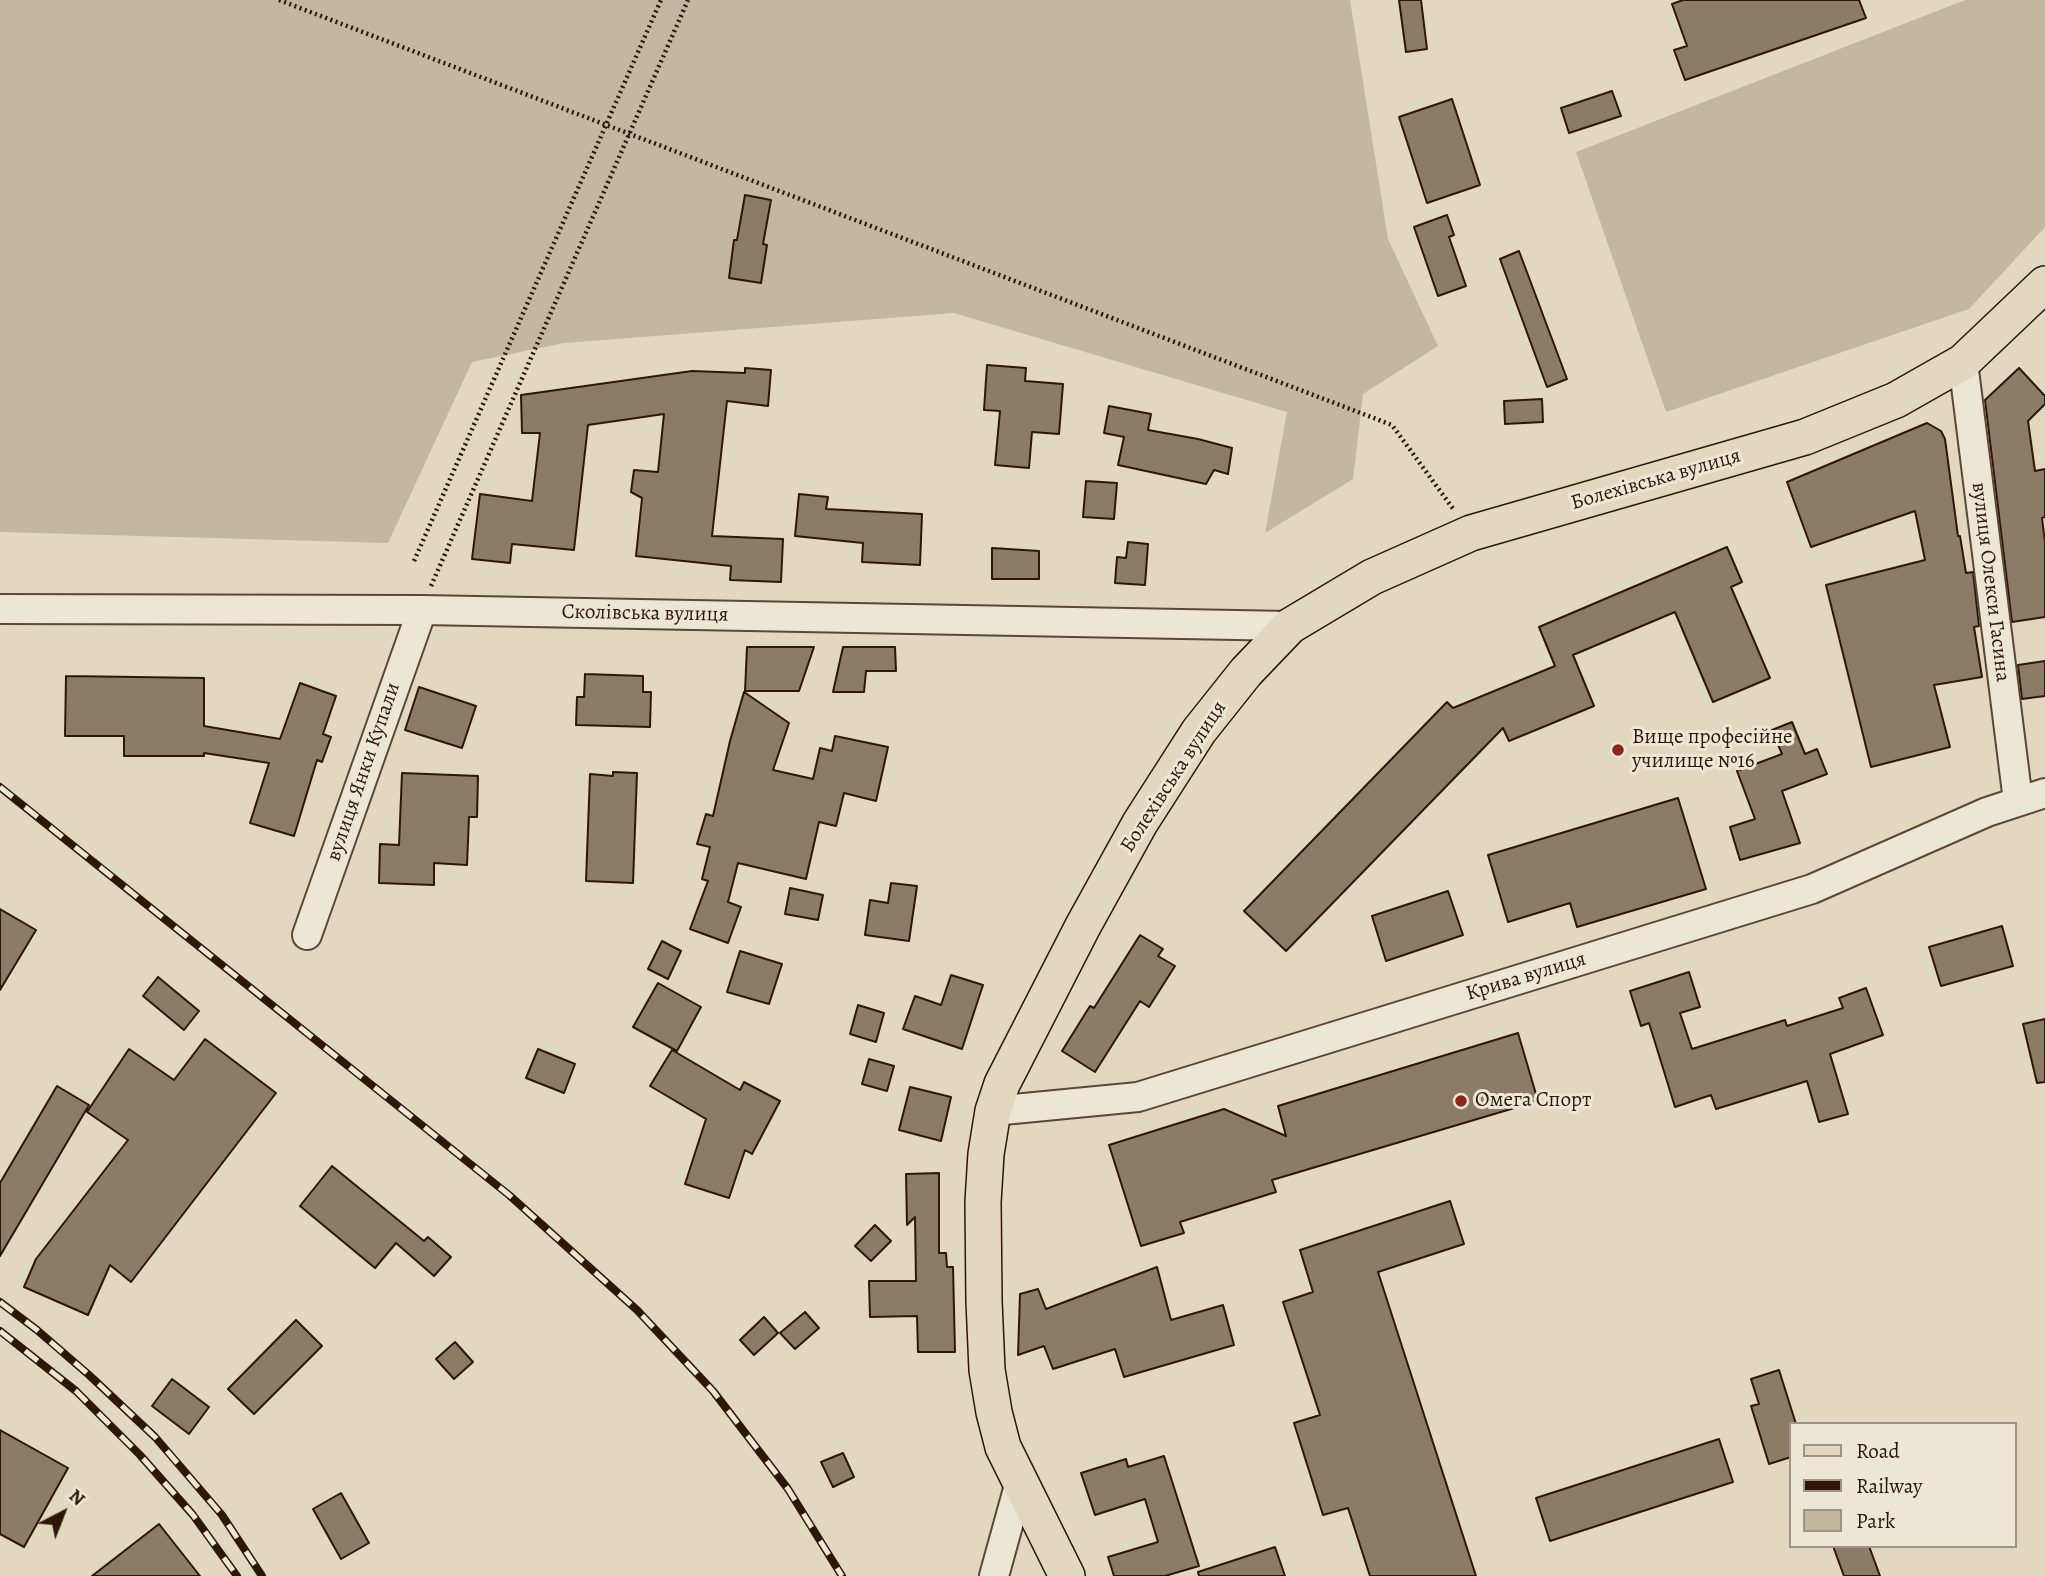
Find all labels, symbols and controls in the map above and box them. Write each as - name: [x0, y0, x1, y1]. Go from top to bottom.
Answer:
- street label: Болехівська вулиця: [1568, 444, 1744, 516]
- street label: вулиця Олекси Гасина: [1965, 481, 2015, 683]
- street label: Сколівська вулиця: [561, 600, 729, 628]
- street label: вулиця Янки Купали: [322, 679, 406, 865]
- street label: Болехівська вулиця: [1116, 697, 1232, 857]
- place label: Вище професійне училище №16: [1632, 725, 1793, 775]
- marker: Вище професійне училище №16: [1610, 742, 1626, 758]
- street label: Крива вулиця: [1463, 947, 1589, 1007]
- place label: Омега Спорт: [1475, 1088, 1591, 1114]
- marker: Омега Спорт: [1453, 1093, 1469, 1109]
- legend: [1790, 1422, 2017, 1548]
- text: Road: [1856, 1437, 1900, 1465]
- text: Railway: [1856, 1472, 1922, 1500]
- north arrow: [28, 1478, 98, 1548]
- text: N: [63, 1483, 91, 1512]
- text: Park: [1856, 1507, 1895, 1535]

